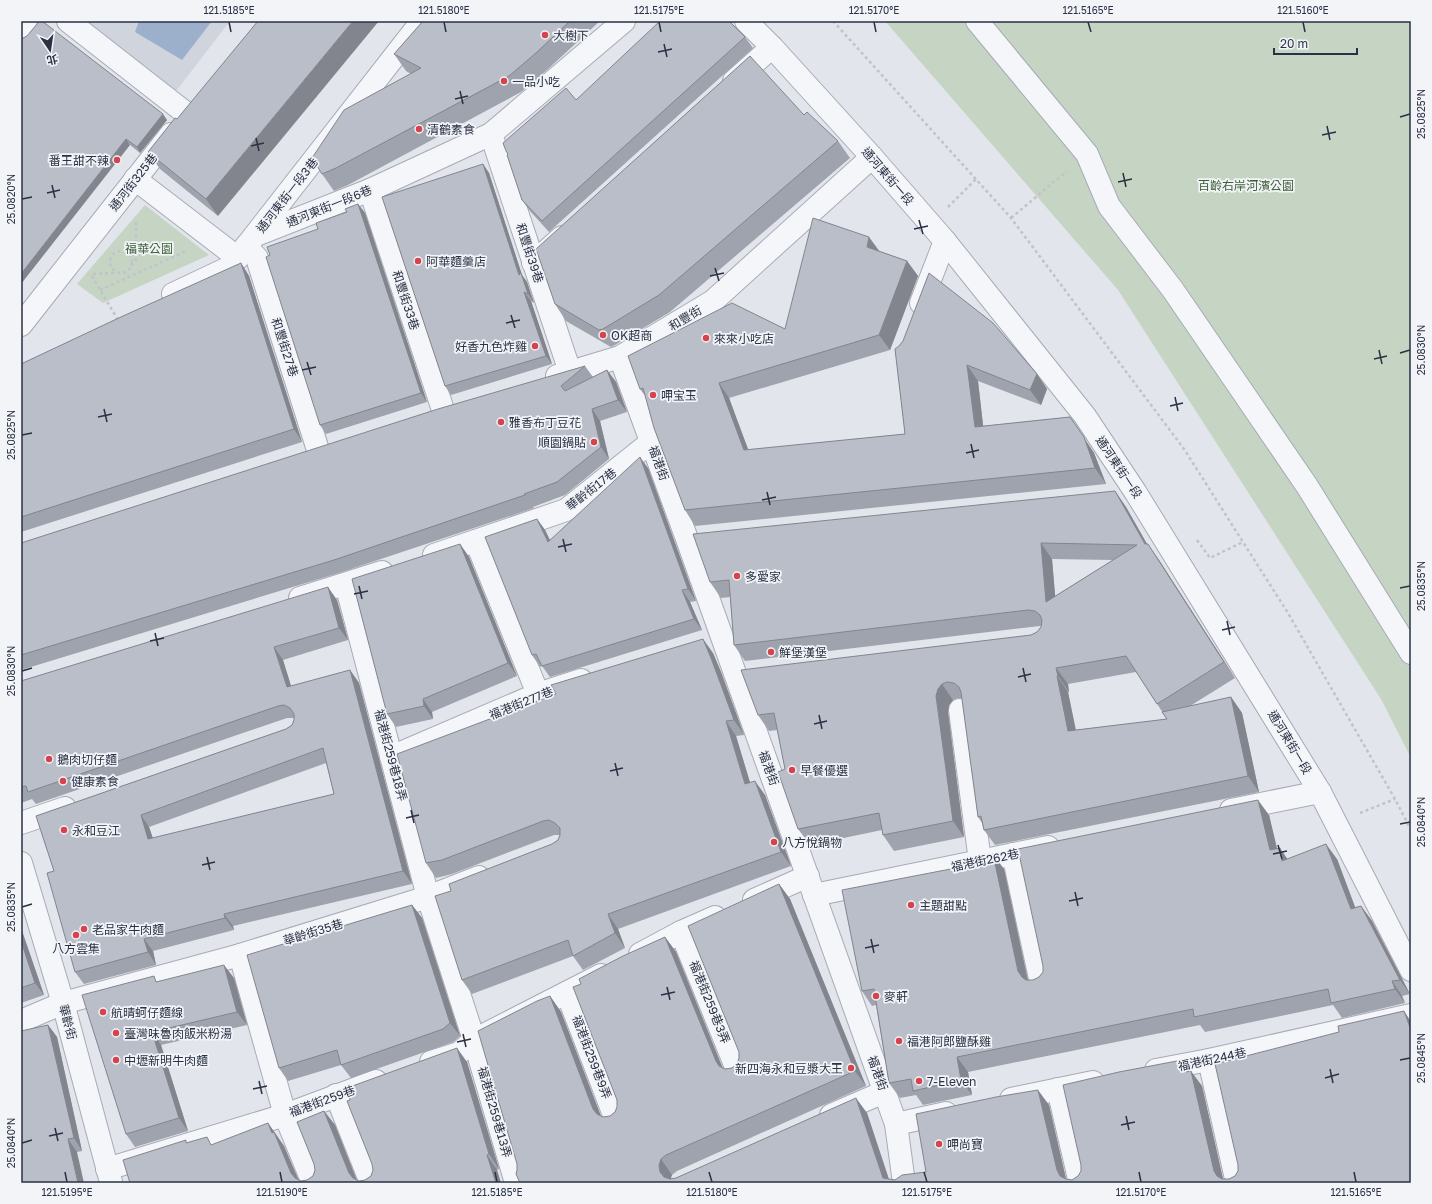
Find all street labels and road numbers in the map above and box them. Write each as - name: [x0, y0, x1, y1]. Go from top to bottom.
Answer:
- street label: 通河東街一段: [859, 144, 917, 208]
- street label: 通河街325巷: [106, 150, 160, 214]
- street label: 通河東街一段3巷: [253, 155, 321, 235]
- street label: 通河東街一段6巷: [284, 182, 374, 230]
- street label: 和豐街39巷: [513, 221, 547, 285]
- street label: 和豐街33巷: [389, 268, 423, 332]
- street label: 和豐街: [666, 302, 704, 334]
- street label: 和豐街27巷: [268, 316, 302, 378]
- street label: 通河東街一段: [1093, 433, 1145, 501]
- street label: 福港街: [646, 444, 672, 482]
- street label: 華齡街17巷: [563, 465, 619, 513]
- street label: 福港街277巷: [487, 683, 555, 723]
- street label: 通河東街一段: [1265, 707, 1315, 777]
- street label: 福港街259巷18弄: [372, 708, 410, 802]
- street label: 福港街: [756, 749, 782, 787]
- street label: 福港街262巷: [950, 845, 1020, 875]
- street label: 華齡街35巷: [281, 916, 345, 948]
- street label: 福港街259巷3弄: [687, 958, 733, 1046]
- street label: 華齡街: [56, 1003, 80, 1041]
- street label: 福港街259巷9弄: [569, 1013, 615, 1101]
- street label: 福港街244巷: [1176, 1044, 1248, 1074]
- street label: 福港街: [865, 1054, 891, 1092]
- street label: 福港街259巷13弄: [475, 1065, 515, 1159]
- street label: 福港街259巷: [287, 1082, 357, 1120]

